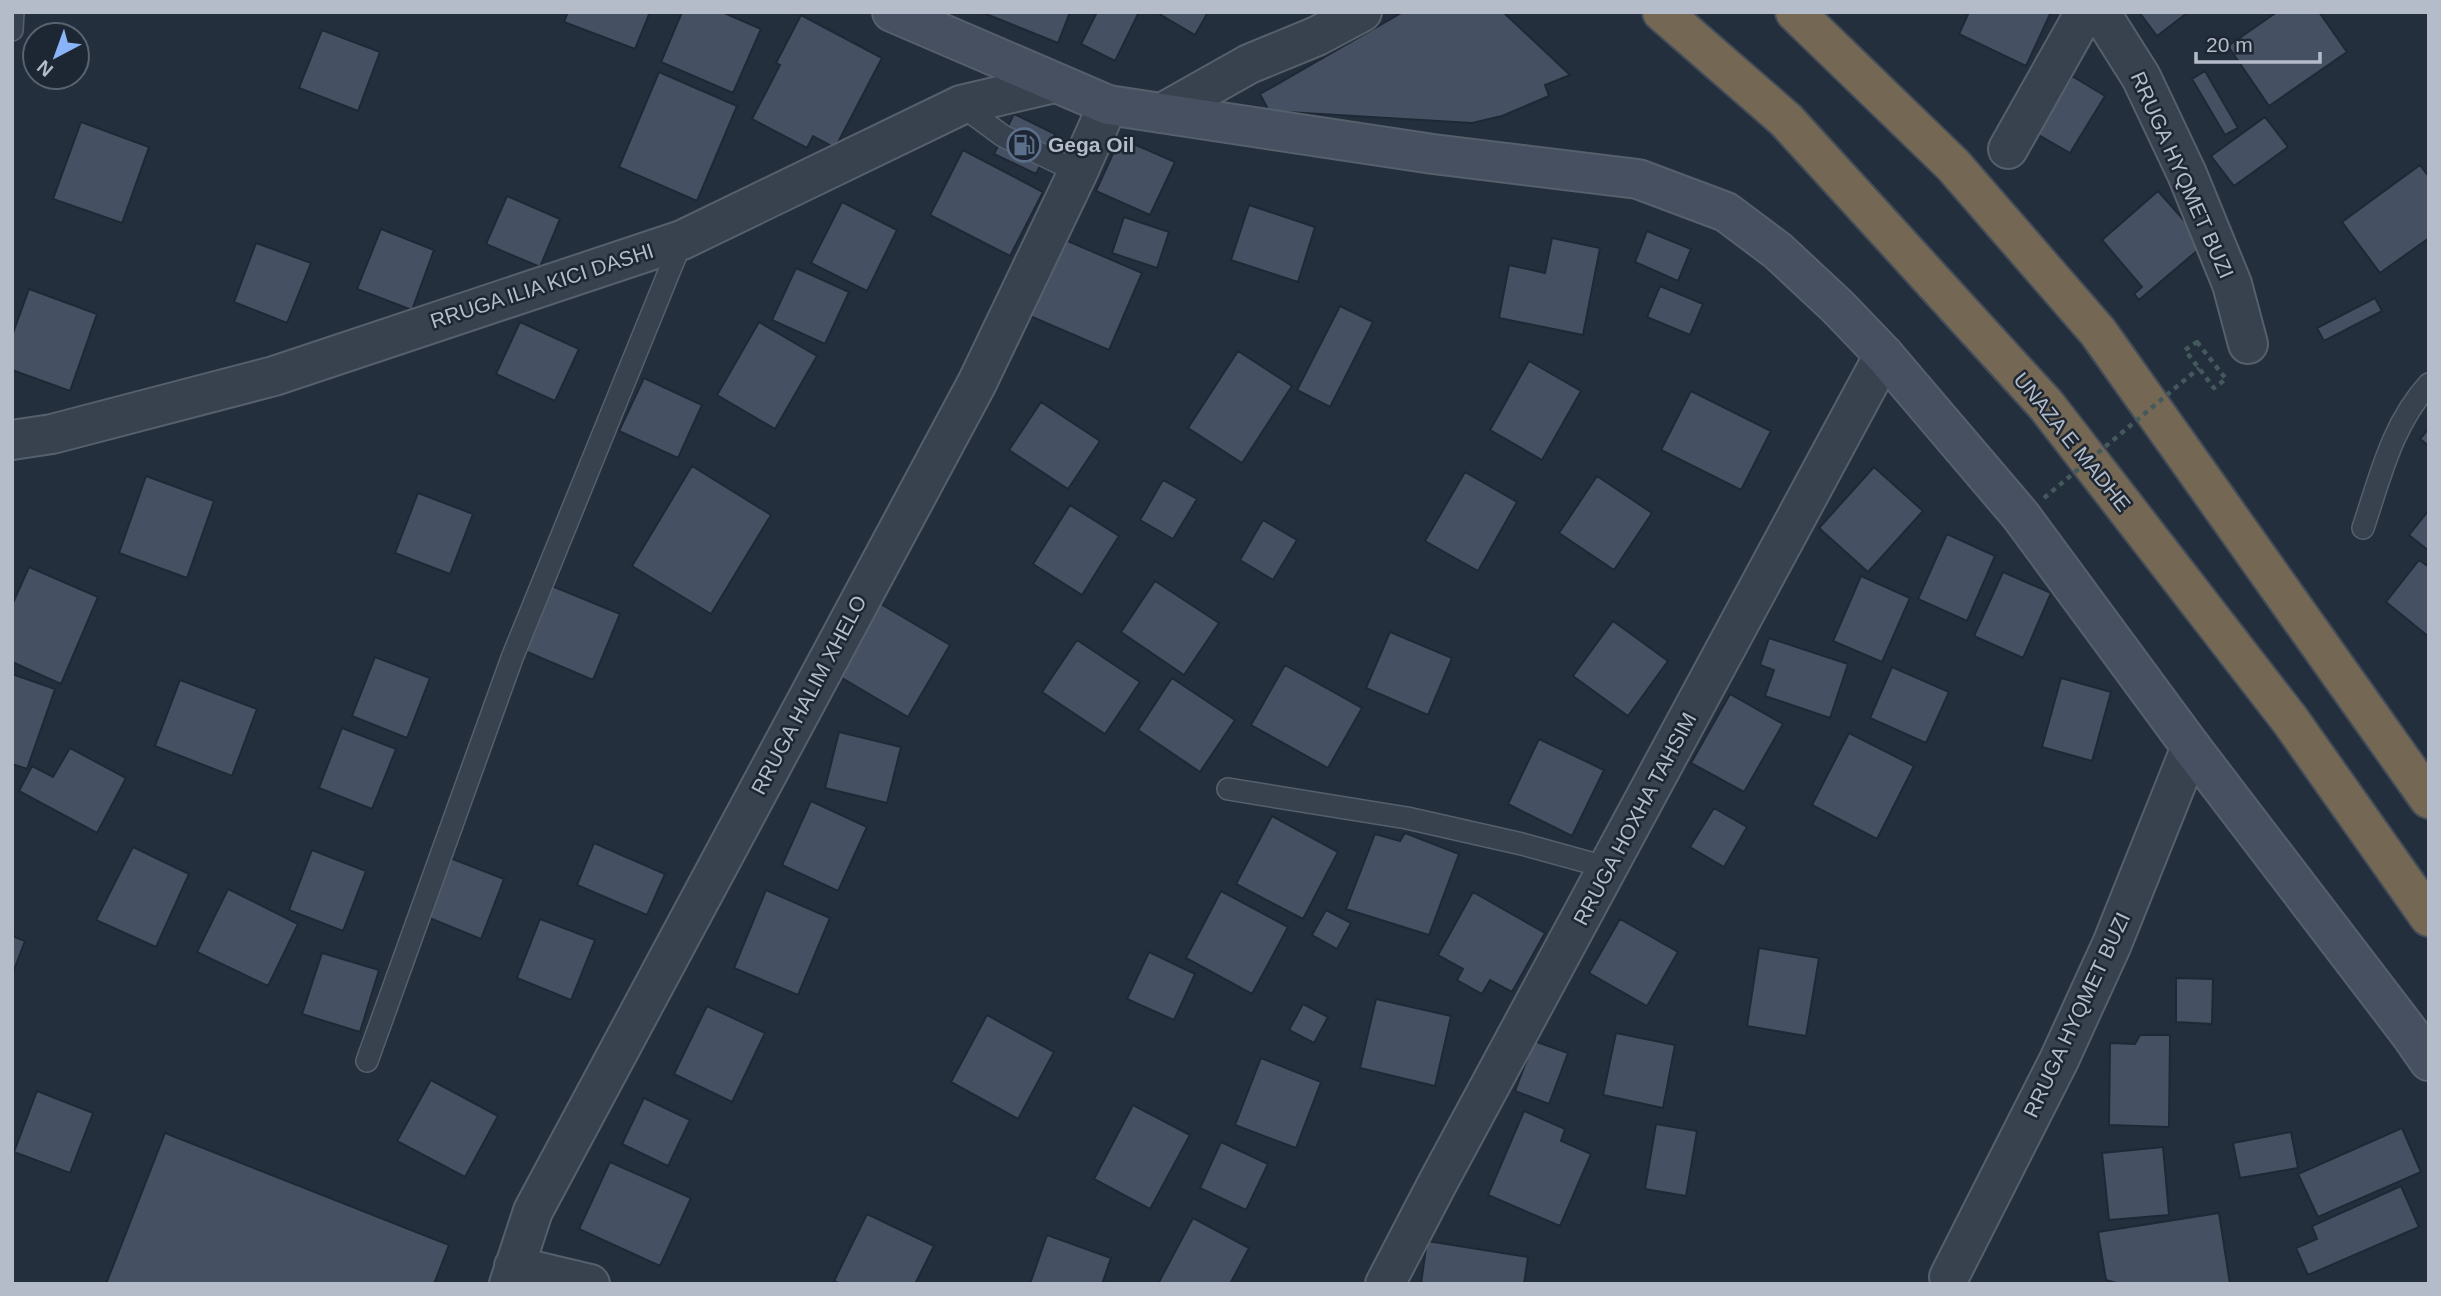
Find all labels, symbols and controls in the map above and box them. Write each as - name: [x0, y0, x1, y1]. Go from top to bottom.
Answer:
- north arrow: [21, 21, 91, 91]
- scale bar: [2196, 21, 2320, 65]
- text: 20 m: [2206, 33, 2253, 56]
- text: N: [33, 56, 57, 81]
- street label: RRUGA HYQMET BUZI: [2126, 68, 2238, 282]
- fuel station icon: Gega Oil: [1005, 126, 1043, 164]
- place label: Gega Oil: [1048, 133, 1134, 156]
- street label: RRUGA ILIA KICI DASHI: [427, 239, 656, 333]
- street label: UNAZA E MADHE: [2009, 368, 2135, 516]
- street label: RRUGA HALIM XHELO: [746, 591, 871, 798]
- street label: RRUGA HOXHA TAHSIM: [1569, 709, 1700, 929]
- street label: RRUGA HYQMET BUZI: [2019, 909, 2134, 1121]

